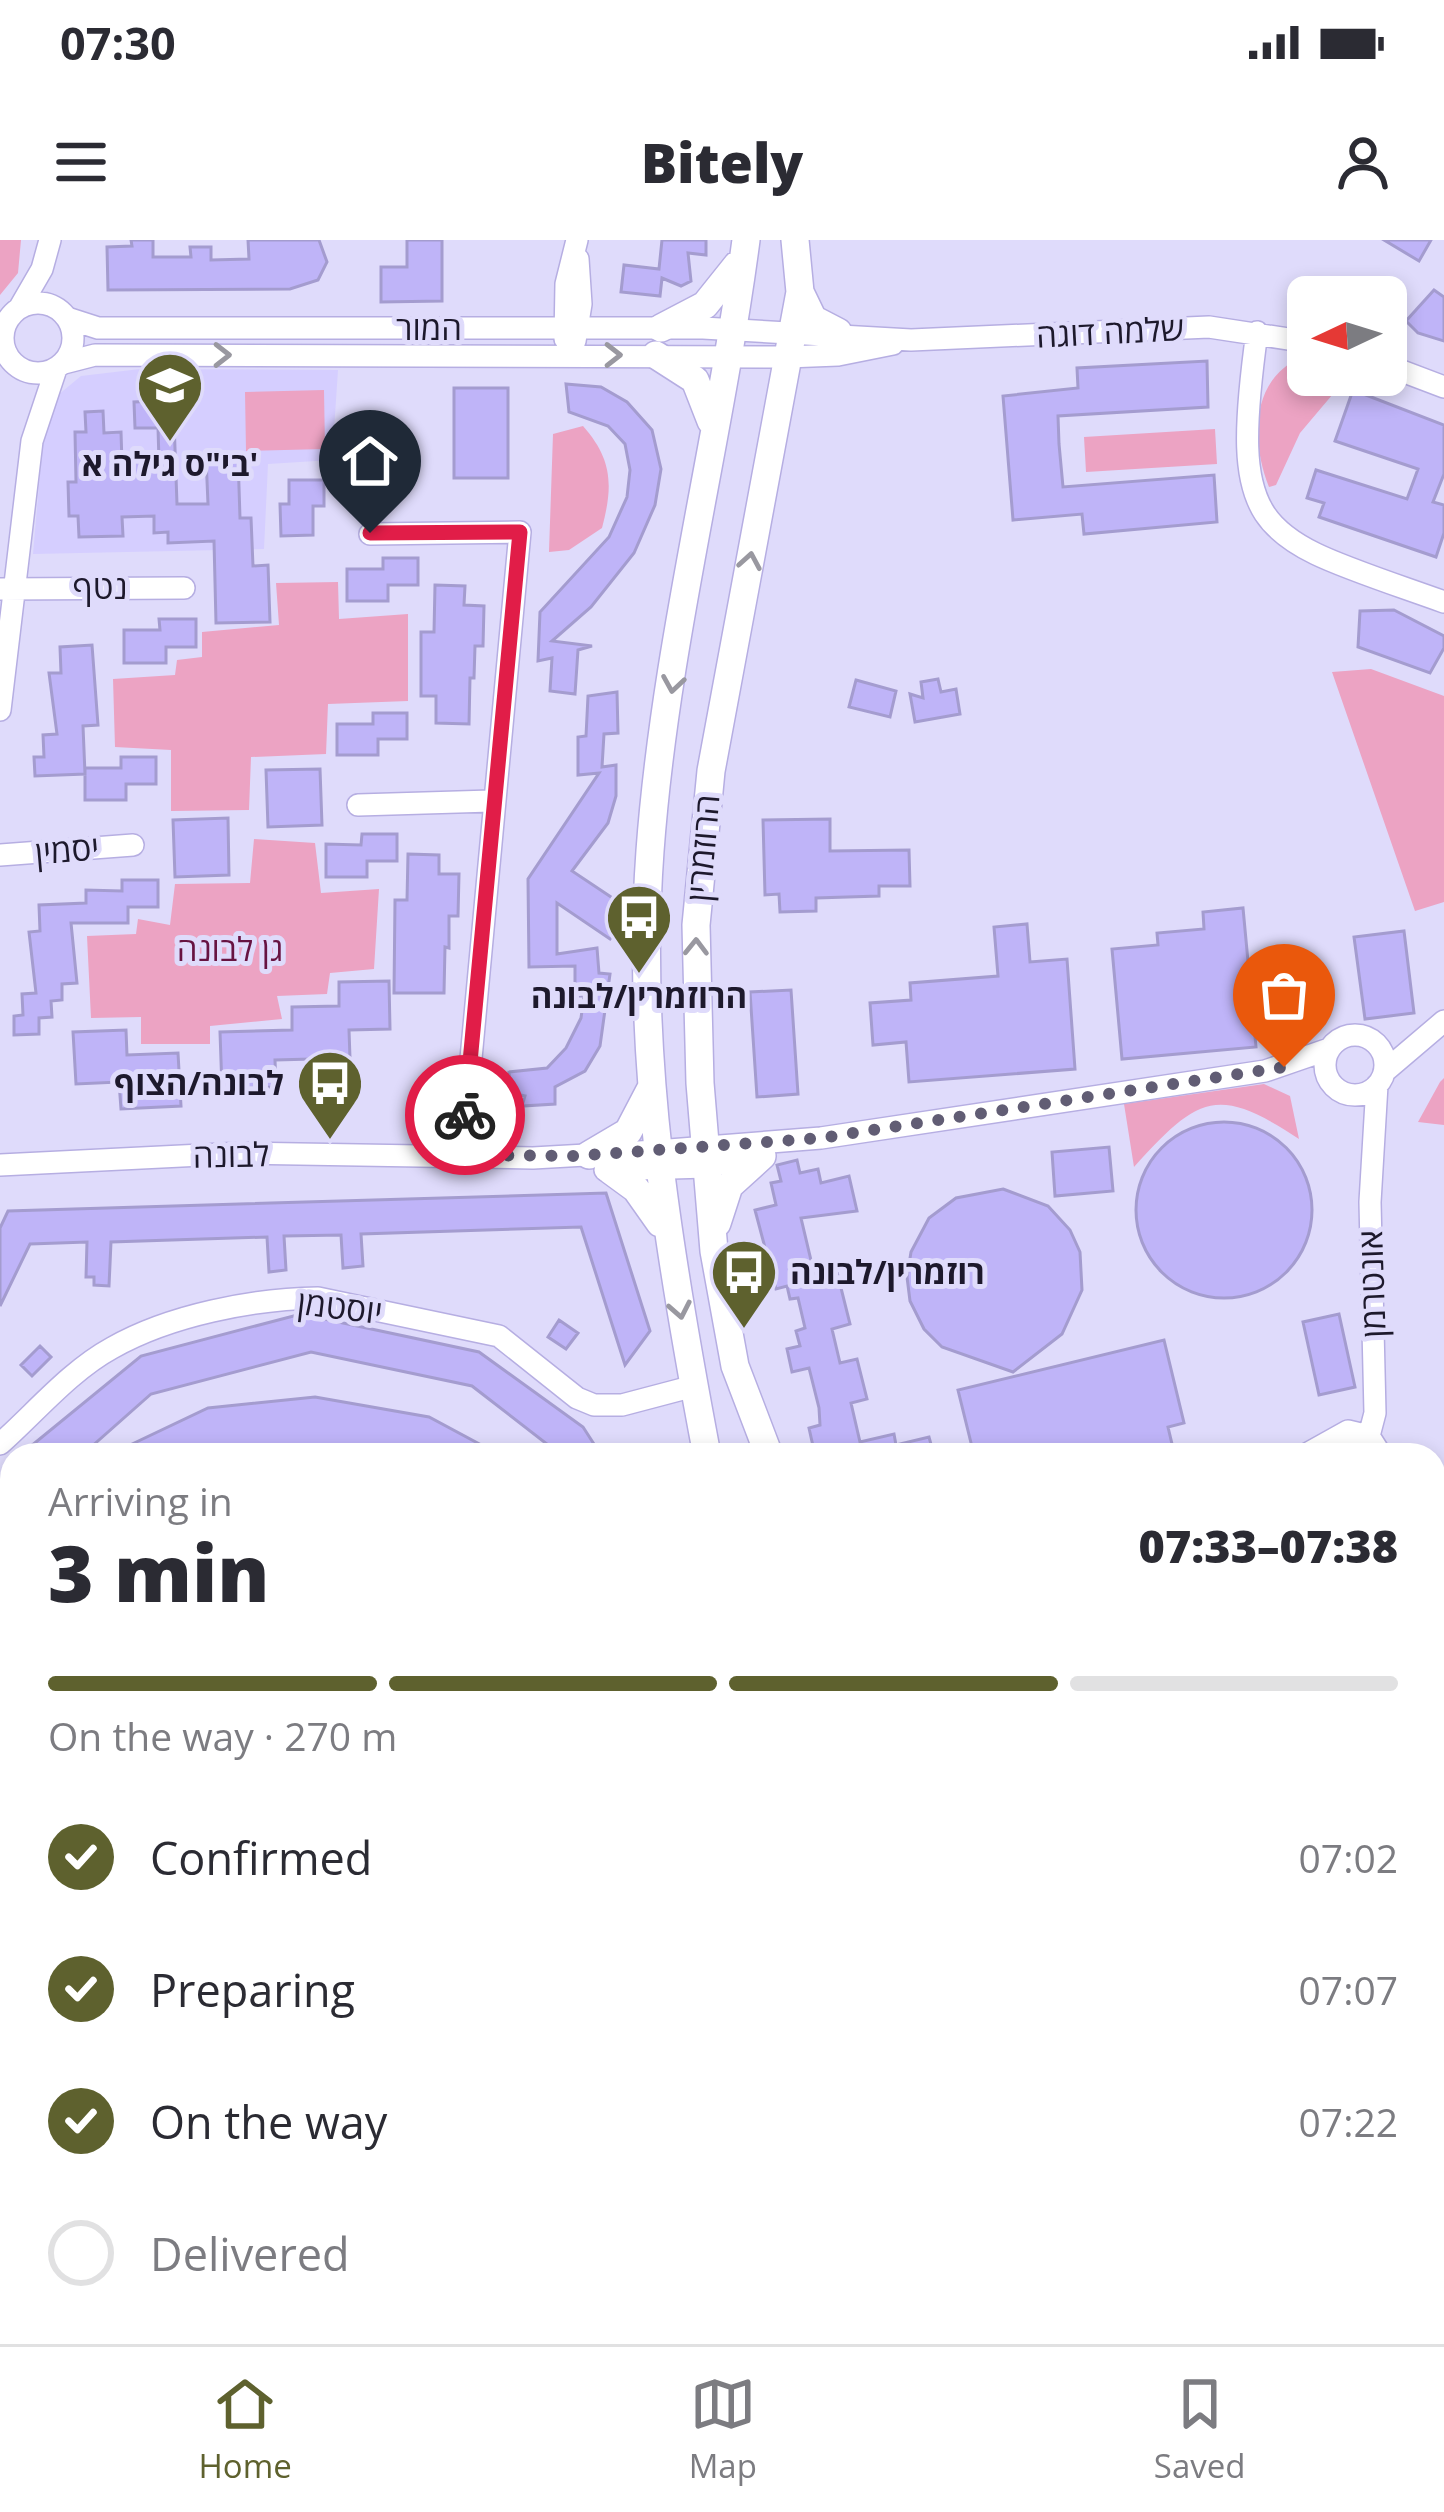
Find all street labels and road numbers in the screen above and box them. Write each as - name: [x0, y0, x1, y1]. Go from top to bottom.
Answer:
- street label: המור: [396, 305, 462, 350]
- street label: שלמה דוגה: [1035, 305, 1185, 358]
- street label: נטף: [72, 564, 128, 609]
- street label: הרוזמרין: [675, 792, 730, 903]
- street label: יסמין: [33, 824, 101, 875]
- street label: לבונה: [192, 1131, 270, 1178]
- street label: אונטרמן: [1347, 1229, 1396, 1339]
- street label: יוסטמן: [295, 1279, 385, 1334]

